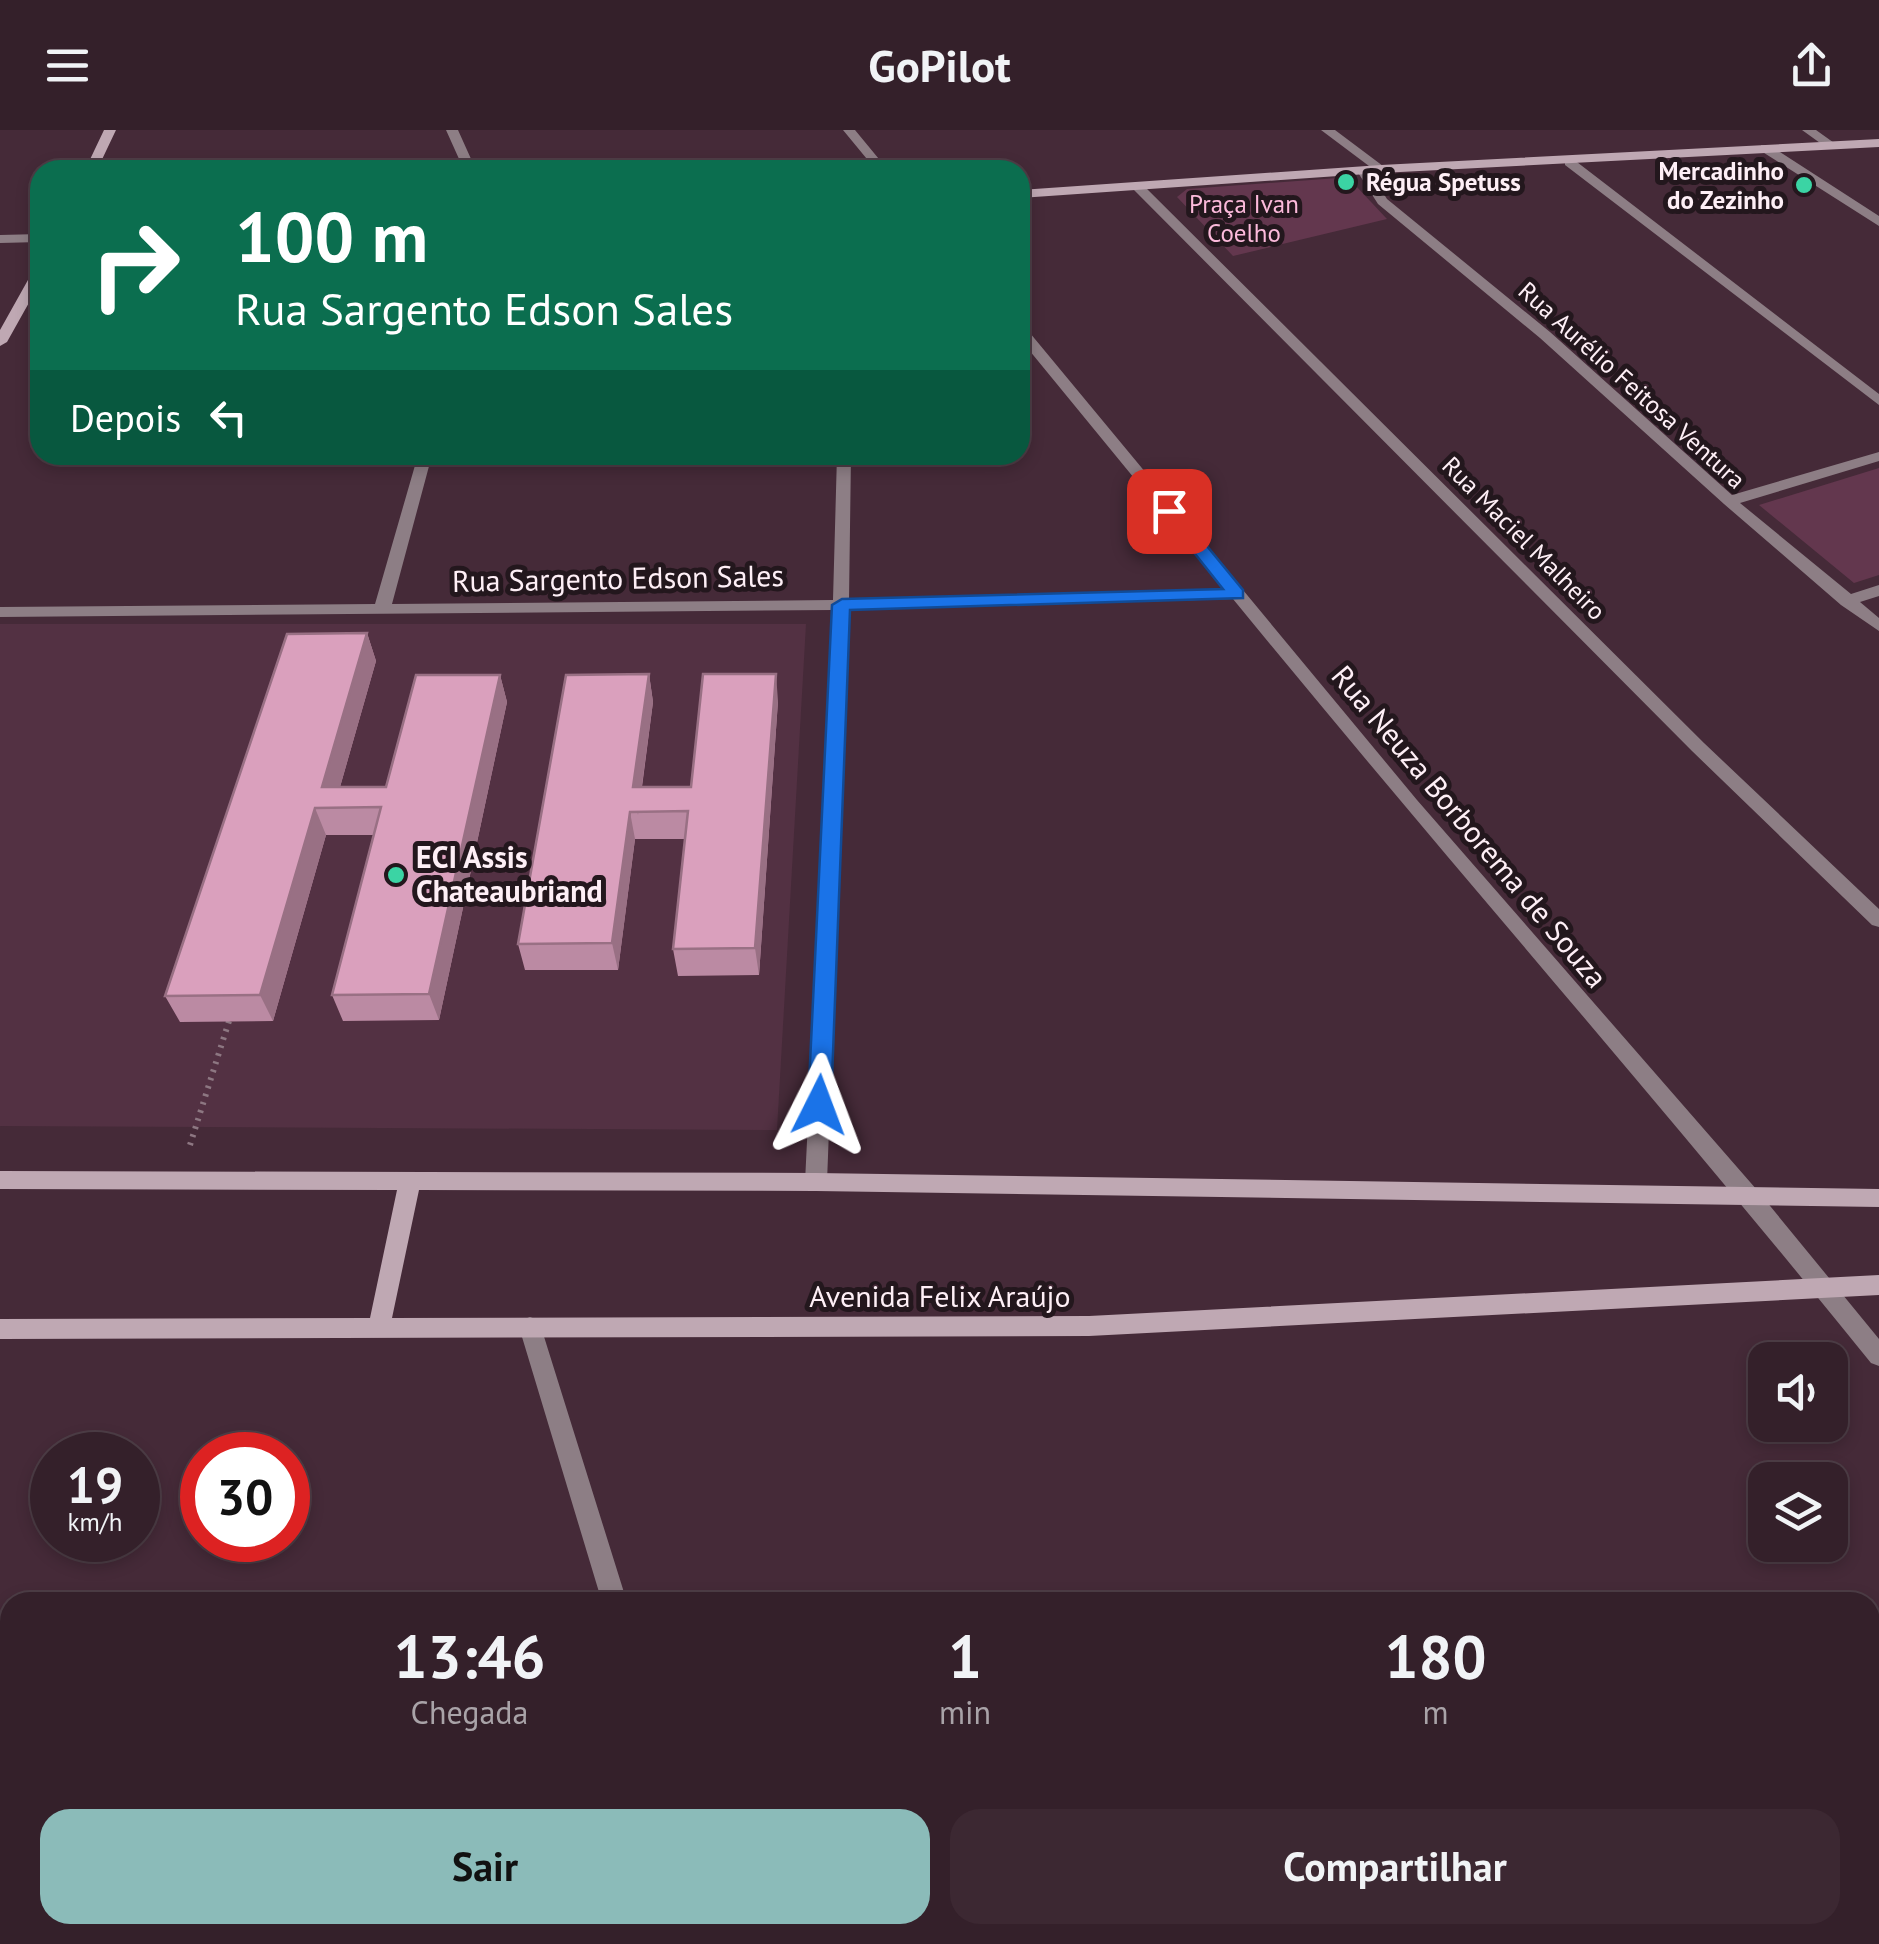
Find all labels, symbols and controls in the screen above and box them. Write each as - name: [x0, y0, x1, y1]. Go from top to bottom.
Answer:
- text: GoPilot: [868, 36, 1011, 94]
- icon: menu: [40, 38, 95, 93]
- icon: share: [1784, 38, 1839, 93]
- place label: Mercadinho do Zezinho: [1658, 155, 1784, 216]
- place label: Régua Spetuss: [1366, 166, 1521, 198]
- marker: Régua Spetuss: [1335, 171, 1357, 193]
- marker: Mercadinho do Zezinho: [1793, 174, 1815, 196]
- park label: Praça Ivan Coelho: [1189, 188, 1299, 249]
- text: 100 m: [235, 191, 428, 281]
- icon: right: [70, 200, 200, 330]
- street label: Rua Aurélio Feitosa Ventura: [1512, 275, 1752, 495]
- text: Rua Sargento Edson Sales: [235, 279, 733, 337]
- icon: left: [201, 390, 256, 445]
- text: Depois: [70, 393, 181, 442]
- street label: Rua Maciel Malheiro: [1435, 449, 1613, 627]
- pin: [1127, 469, 1212, 554]
- icon: arrive: [1142, 484, 1197, 539]
- street label: Rua Sargento Edson Sales: [452, 555, 784, 600]
- street label: Rua Neuza Borborema de Souza: [1324, 657, 1617, 995]
- place label: ECI Assis Chateaubriand: [416, 837, 603, 910]
- marker: ECI Assis Chateaubriand: [385, 864, 407, 886]
- position arrow: [767, 1053, 871, 1157]
- street label: Avenida Felix Araújo: [809, 1276, 1071, 1315]
- map controls: [1748, 1342, 1848, 1562]
- button: sound: [1748, 1342, 1848, 1442]
- speed limit sign: 30: [180, 1432, 310, 1562]
- text: 19: [67, 1452, 123, 1517]
- button: layers: [1748, 1462, 1848, 1562]
- text: km/h: [68, 1506, 122, 1538]
- text: 13:46: [393, 1617, 546, 1695]
- text: 1: [948, 1617, 982, 1695]
- text: 180: [1385, 1617, 1487, 1695]
- text: Chegada: [411, 1691, 528, 1733]
- text: min: [939, 1691, 991, 1733]
- text: m: [1423, 1691, 1449, 1733]
- button: Sair: [40, 1809, 930, 1924]
- button: Compartilhar: [950, 1809, 1840, 1924]

